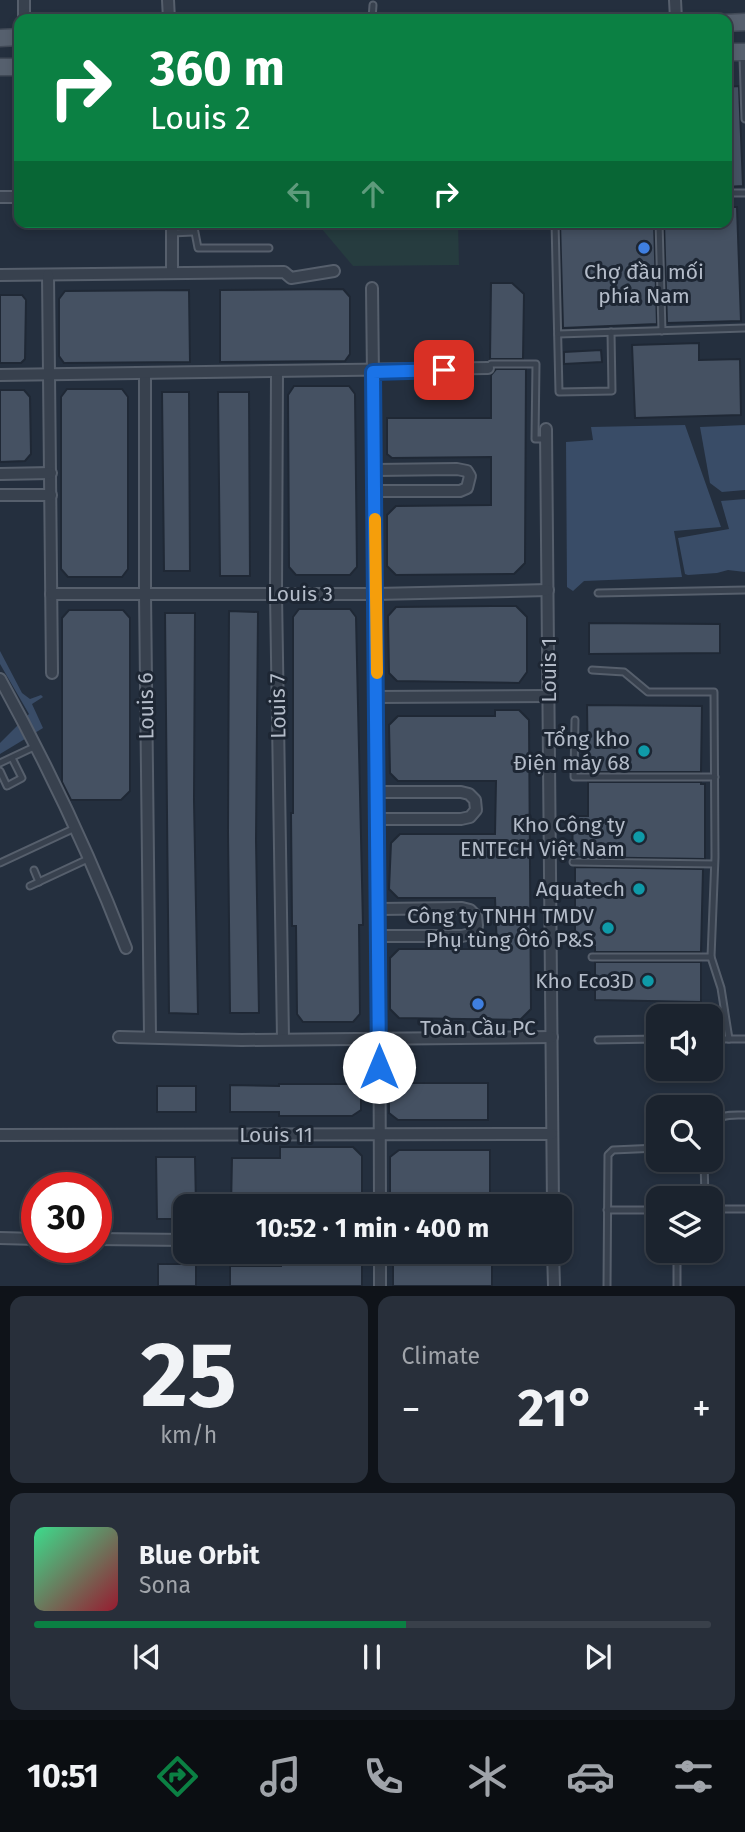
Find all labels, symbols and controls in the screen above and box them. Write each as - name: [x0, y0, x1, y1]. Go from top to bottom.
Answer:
- text: 360 m: [150, 39, 285, 98]
- icon: right: [35, 42, 126, 133]
- text: Louis 2: [150, 99, 251, 137]
- icon: left: [281, 175, 319, 213]
- icon: ahead: [354, 175, 392, 213]
- icon: right: [427, 175, 465, 213]
- marker: Chợ đầu mối phía Nam: [636, 240, 652, 256]
- place label: Chợ đầu mối phía Nam: [584, 259, 704, 309]
- pin: [414, 340, 474, 400]
- icon: arrive: [425, 351, 463, 389]
- street label: Louis 3: [267, 581, 333, 607]
- street label: Louis 1: [536, 638, 562, 702]
- street label: Louis 6: [132, 672, 160, 740]
- street label: Louis 7: [264, 673, 292, 739]
- place label: Tổng kho Điện máy 68: [513, 725, 630, 776]
- marker: Tổng kho Điện máy 68: [636, 743, 652, 759]
- place label: Kho Công ty ENTECH Việt Nam: [460, 812, 626, 862]
- marker: Kho Công ty ENTECH Việt Nam: [631, 829, 647, 845]
- place label: Aquatech: [536, 876, 625, 902]
- marker: Aquatech: [631, 881, 647, 897]
- place label: Công ty TNHH TMDV Phụ tùng Ôtô P&S: [407, 903, 594, 953]
- marker: Công ty TNHH TMDV Phụ tùng Ôtô P&S: [600, 920, 616, 936]
- place label: Kho Eco3D: [535, 968, 634, 994]
- marker: Kho Eco3D: [640, 973, 656, 989]
- marker: Toàn Cầu PC: [470, 996, 486, 1012]
- map controls: [646, 1004, 723, 1263]
- button: sound: [646, 1004, 723, 1081]
- place label: Toàn Cầu PC: [420, 1015, 536, 1041]
- position arrow: [342, 1030, 416, 1104]
- button: search: [646, 1095, 723, 1172]
- street label: Louis 11: [239, 1122, 313, 1148]
- speed limit sign: 30: [21, 1172, 112, 1263]
- button: layers: [646, 1186, 723, 1263]
- text: 10:52 · 1 min · 400 m: [256, 1213, 489, 1244]
- text: 25: [141, 1321, 237, 1430]
- text: Climate: [402, 1342, 480, 1370]
- text: 21°: [518, 1377, 595, 1440]
- text: −: [402, 1386, 421, 1432]
- text: +: [692, 1386, 711, 1432]
- text: km/h: [160, 1421, 217, 1449]
- text: Blue Orbit: [139, 1540, 259, 1571]
- text: Sona: [139, 1571, 191, 1599]
- icon: previous: [128, 1638, 166, 1676]
- icon: pause: [353, 1638, 391, 1676]
- icon: next: [579, 1638, 617, 1676]
- icon: directions: [153, 1752, 202, 1801]
- icon: music: [256, 1752, 305, 1801]
- icon: phone: [359, 1752, 408, 1801]
- icon: climate: [463, 1752, 512, 1801]
- icon: car: [566, 1752, 615, 1801]
- icon: filters: [669, 1752, 718, 1801]
- text: 10:51: [27, 1757, 99, 1795]

